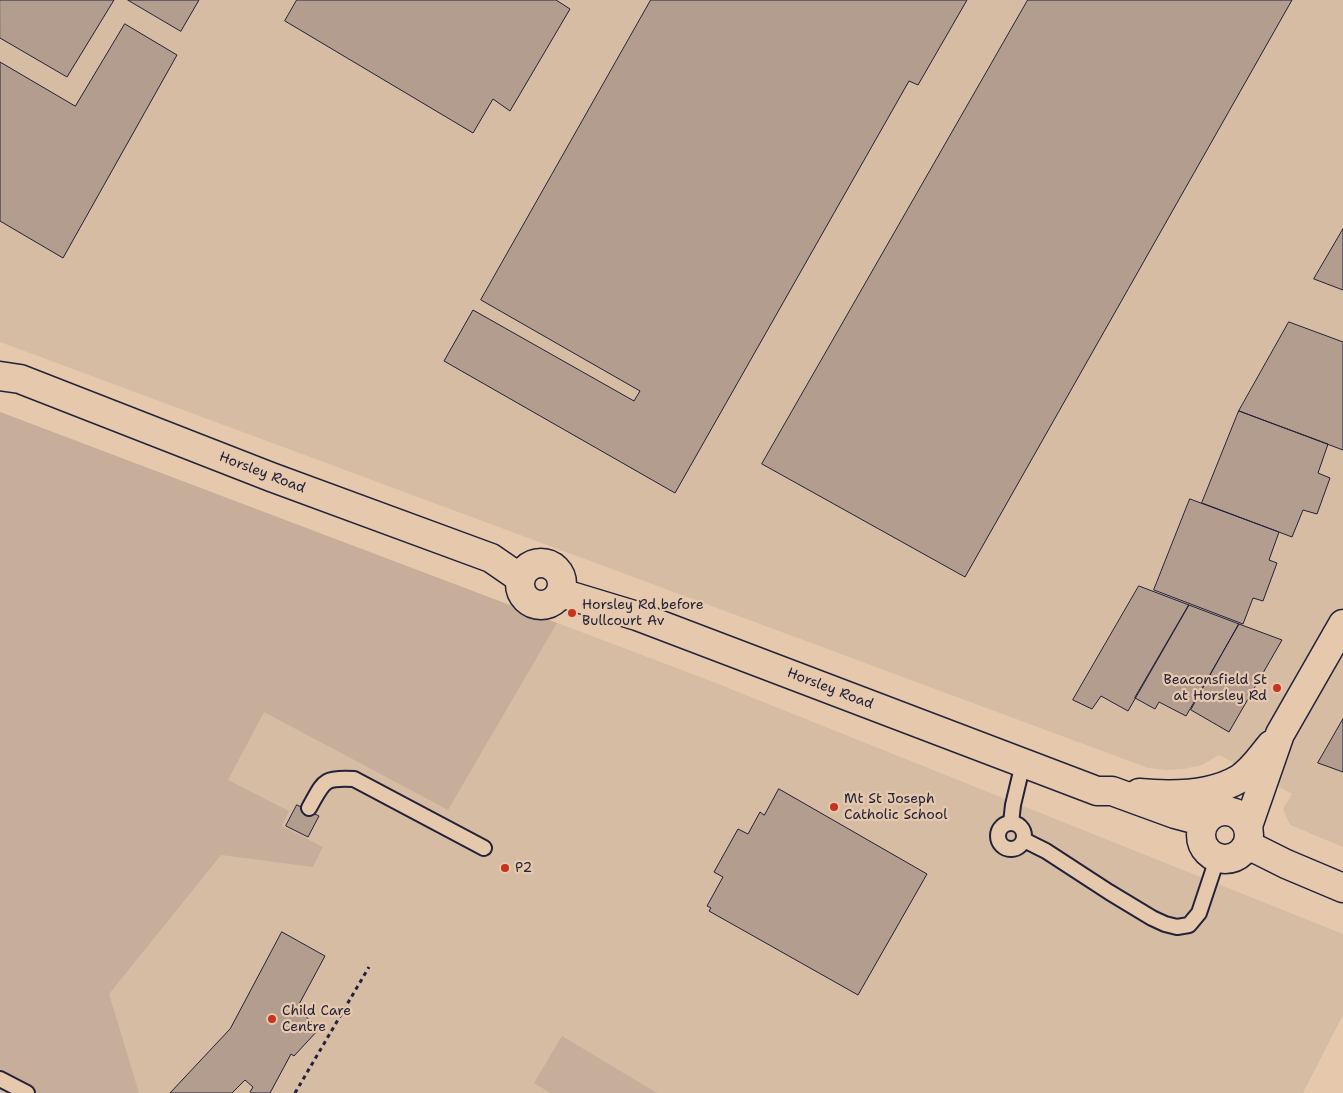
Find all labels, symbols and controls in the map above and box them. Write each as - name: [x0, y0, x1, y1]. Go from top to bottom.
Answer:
- street label: Horsley Road: [216, 449, 308, 497]
- place label: Horsley Rd before Bullcourt Av: [582, 597, 704, 630]
- marker: Horsley Rd before Bullcourt Av: [566, 607, 578, 619]
- street label: Horsley Road: [784, 665, 876, 713]
- place label: Beaconsfield St at Horsley Rd: [1164, 672, 1267, 704]
- marker: Beaconsfield St at Horsley Rd: [1271, 682, 1283, 694]
- place label: Mt St Joseph Catholic School: [844, 791, 948, 824]
- marker: Mt St Joseph Catholic School: [828, 801, 840, 813]
- place label: P2: [515, 860, 532, 876]
- marker: P2: [499, 862, 511, 874]
- place label: Child Care Centre: [282, 1003, 351, 1036]
- marker: Child Care Centre: [266, 1013, 278, 1025]

